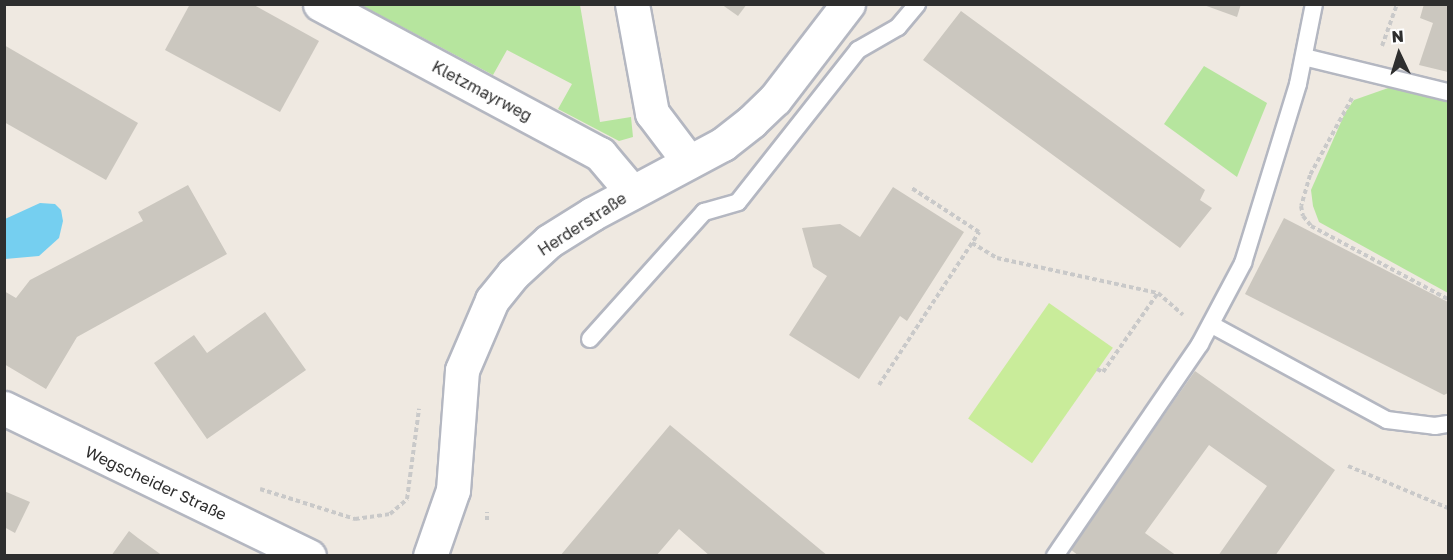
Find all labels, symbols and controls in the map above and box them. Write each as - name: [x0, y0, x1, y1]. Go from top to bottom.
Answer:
- north arrow: [1369, 24, 1429, 84]
- text: N: [1391, 26, 1405, 46]
- street label: Kletzmayrweg: [429, 57, 535, 125]
- street label: Herderstraße: [534, 188, 630, 260]
- street label: Wegscheider Straße: [82, 442, 230, 524]

